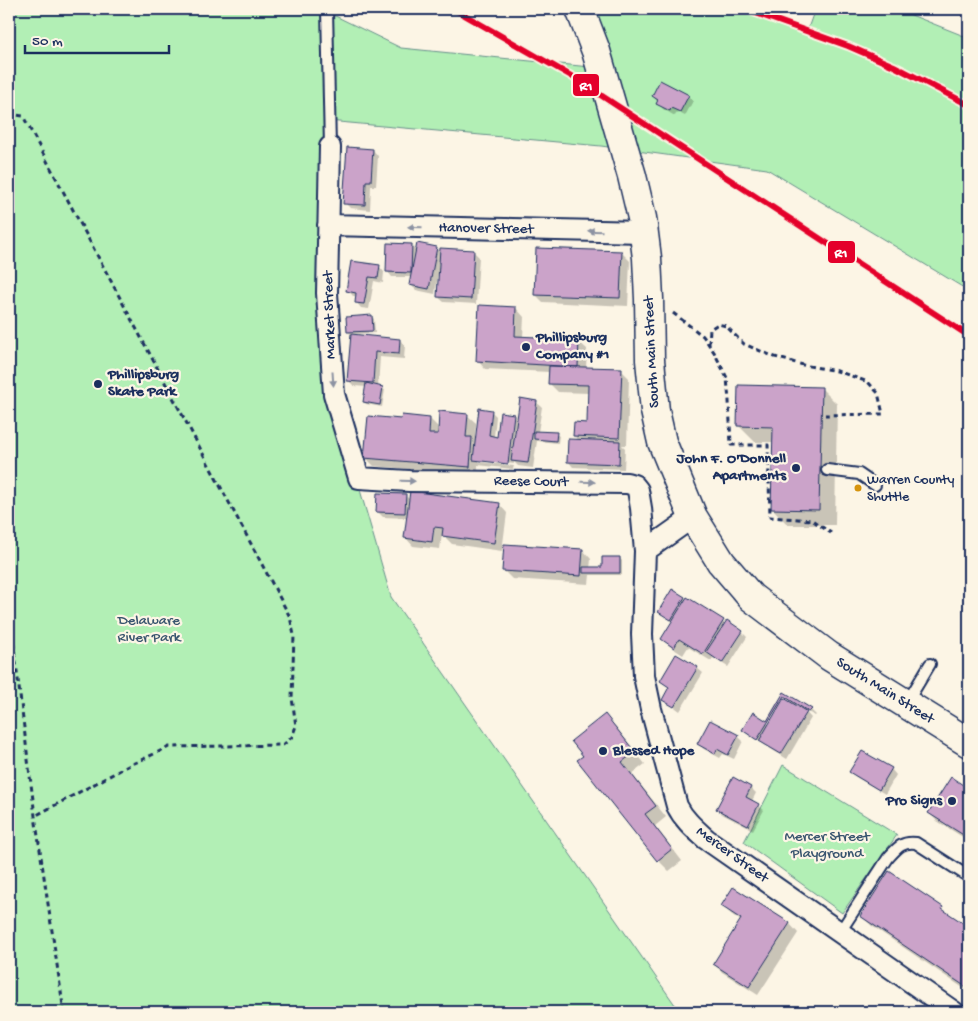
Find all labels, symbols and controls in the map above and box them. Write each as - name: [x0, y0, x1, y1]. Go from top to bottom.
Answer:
- scale bar: [25, 22, 169, 54]
- text: 50 m: [32, 33, 63, 51]
- line badge: R1: [572, 73, 600, 97]
- text: R1: [579, 79, 593, 96]
- street label: Hanover Street: [438, 219, 536, 239]
- one-way arrow: [407, 223, 423, 231]
- one-way arrow: [586, 227, 602, 235]
- line badge: R1: [827, 240, 856, 264]
- text: R1: [834, 246, 848, 263]
- street label: Market Street: [319, 269, 341, 359]
- street label: South Main Street: [640, 294, 664, 408]
- place label: Phillipsburg Company #1: [535, 329, 609, 364]
- marker: Phillipsburg Company #1: [520, 341, 532, 353]
- place label: Phillipsburg Skate Park: [107, 366, 180, 401]
- one-way arrow: [329, 371, 337, 387]
- marker: Phillipsburg Skate Park: [92, 378, 104, 390]
- place label: John F. O'Donnell Apartments: [676, 450, 787, 485]
- marker: John F. O'Donnell Apartments: [790, 462, 802, 474]
- street label: Reese Court: [494, 472, 570, 492]
- place label: Warren County Shuttle: [867, 472, 955, 506]
- one-way arrow: [400, 477, 416, 485]
- one-way arrow: [580, 478, 596, 486]
- marker: Warren County Shuttle: [853, 483, 863, 493]
- park label: Delaware River Park: [117, 612, 182, 647]
- street label: South Main Street: [833, 654, 939, 729]
- place label: Blessed Hope: [612, 742, 696, 760]
- marker: Blessed Hope: [597, 745, 609, 757]
- place label: Pro Signs: [885, 792, 943, 810]
- marker: Pro Signs: [946, 795, 958, 807]
- street label: Mercer Street: [692, 823, 773, 888]
- park label: Mercer Street Playground: [784, 828, 871, 863]

